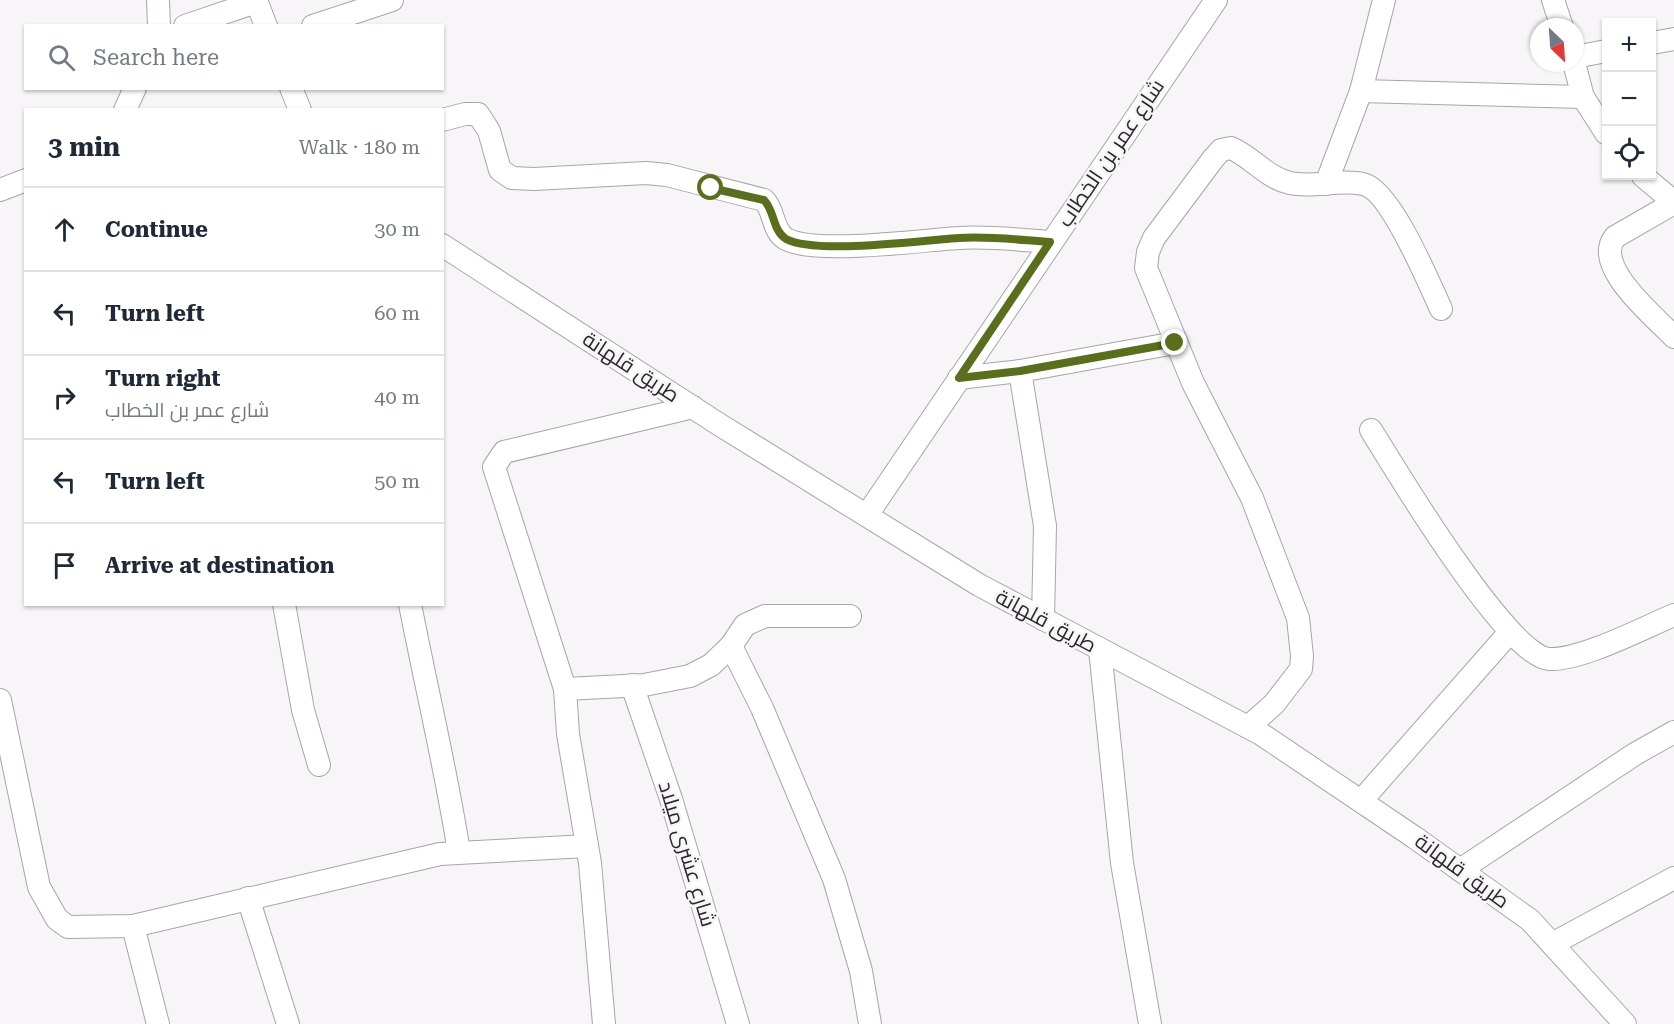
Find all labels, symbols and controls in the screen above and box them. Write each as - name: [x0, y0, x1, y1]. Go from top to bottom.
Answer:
- north arrow: [1530, 18, 1584, 72]
- map controls: [1602, 18, 1656, 180]
- button: +: [1602, 18, 1656, 72]
- search box: [24, 24, 444, 90]
- icon: search: [45, 41, 78, 74]
- text: Search here: [93, 45, 219, 70]
- button: −: [1602, 72, 1656, 126]
- street label: شارع عمر بن الخطاب: [1053, 75, 1171, 232]
- button: locate: [1602, 126, 1656, 180]
- text: 3 min: [48, 132, 120, 162]
- text: Walk · 180 m: [299, 135, 420, 159]
- route start: [697, 174, 723, 200]
- icon: ahead: [48, 213, 81, 246]
- text: Continue: [105, 217, 208, 242]
- text: 30 m: [374, 217, 420, 241]
- icon: left: [48, 297, 81, 330]
- text: Turn left: [105, 301, 205, 326]
- text: 60 m: [374, 301, 420, 325]
- street label: طريق قلهانة: [578, 327, 684, 408]
- route end: [1161, 329, 1187, 355]
- text: Turn right: [105, 366, 220, 391]
- icon: right: [48, 381, 81, 414]
- text: 40 m: [374, 385, 420, 409]
- text: شارع عمر بن الخطاب: [105, 398, 269, 422]
- icon: left: [48, 465, 81, 498]
- text: Turn left: [105, 469, 205, 494]
- text: 50 m: [374, 469, 420, 493]
- icon: arrive: [48, 549, 81, 582]
- text: Arrive at destination: [105, 553, 334, 578]
- street label: طريق قلهانة: [991, 585, 1100, 658]
- street label: شارع عشرى ميلاد: [652, 779, 720, 930]
- street label: طريق قلهانة: [1410, 829, 1514, 914]

